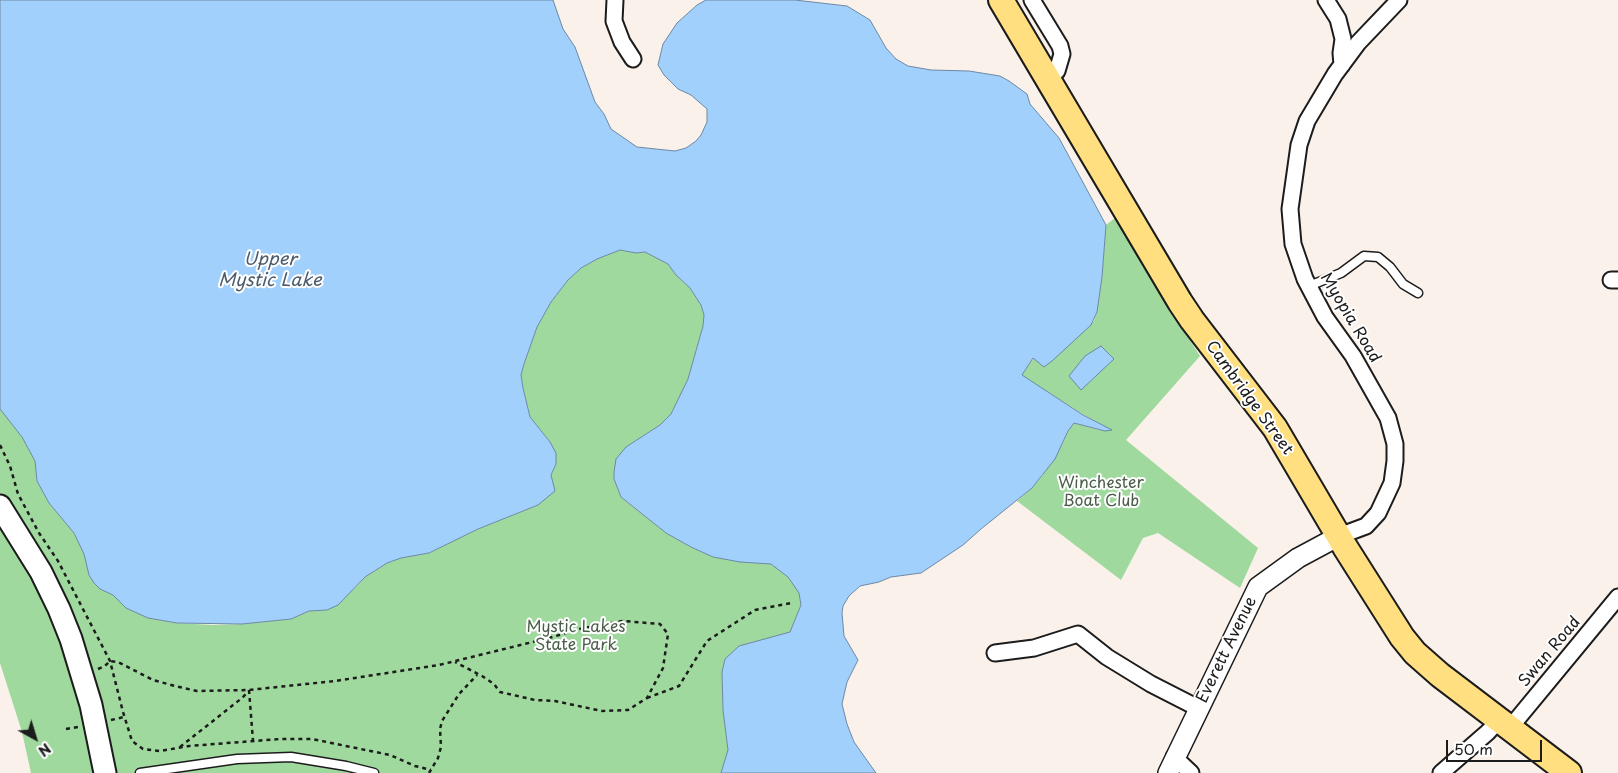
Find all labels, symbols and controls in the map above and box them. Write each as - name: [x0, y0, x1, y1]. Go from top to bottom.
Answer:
- water label: Upper Mystic Lake: [218, 249, 322, 292]
- street label: Myopia Road: [1316, 270, 1384, 366]
- street label: Cambridge Street: [1201, 337, 1297, 459]
- park label: Winchester Boat Club: [1058, 474, 1144, 512]
- street label: Everett Avenue: [1193, 594, 1261, 706]
- street label: Swan Road: [1515, 613, 1585, 691]
- park label: Mystic Lakes State Park: [526, 618, 626, 656]
- north arrow: [10, 713, 60, 763]
- scale bar: [1448, 730, 1544, 762]
- text: 50 m: [1454, 737, 1493, 760]
- text: N: [34, 738, 56, 762]

